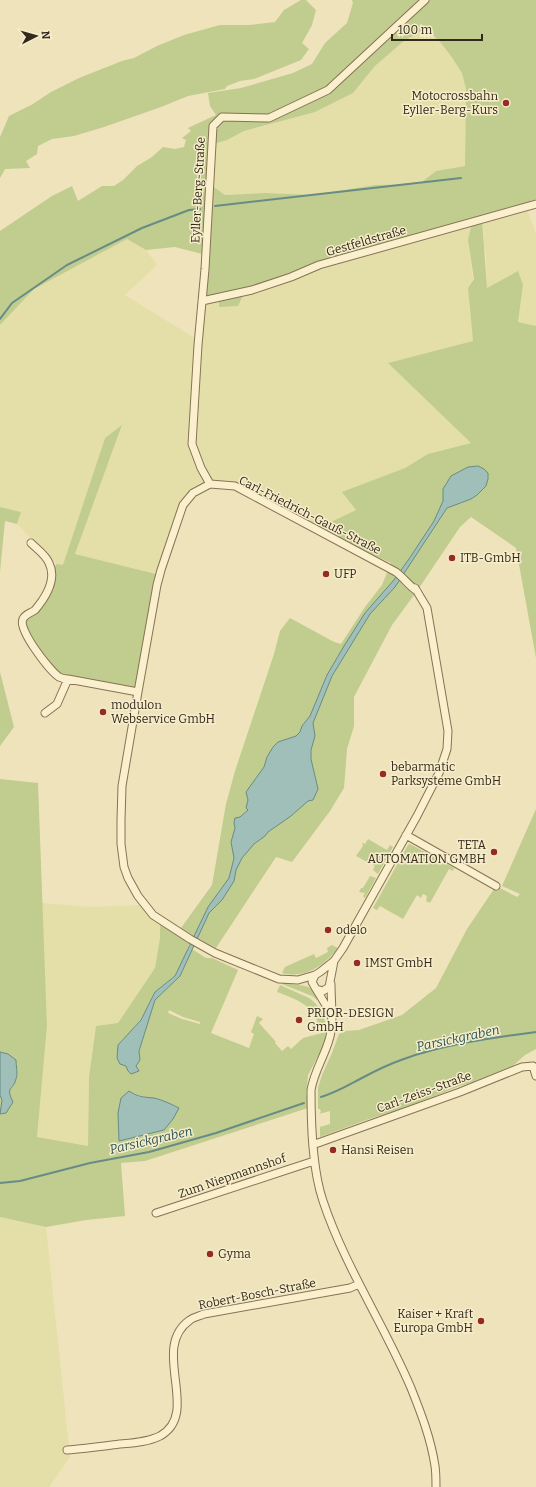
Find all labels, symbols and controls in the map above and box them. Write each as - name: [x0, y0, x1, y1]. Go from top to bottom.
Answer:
- north arrow: [16, 16, 56, 56]
- scale bar: [392, 16, 482, 42]
- text: 100 m: [398, 23, 433, 37]
- text: N: [39, 30, 52, 40]
- place label: Motocrossbahn Eyller-Berg-Kurs: [402, 89, 498, 117]
- marker: Motocrossbahn Eyller-Berg-Kurs: [501, 98, 511, 108]
- street label: Eyller-Berg-Straße: [188, 137, 208, 243]
- street label: Gestfeldstraße: [324, 223, 408, 259]
- street label: Carl-Friedrich-Gauß-Straße: [237, 473, 383, 557]
- place label: ITB-GmbH: [460, 551, 521, 565]
- marker: ITB-GmbH: [447, 553, 457, 563]
- place label: UFP: [334, 567, 357, 581]
- marker: UFP: [321, 569, 331, 579]
- place label: modulon Webservice GmbH: [111, 698, 215, 726]
- marker: modulon Webservice GmbH: [98, 707, 108, 717]
- place label: bebarmatic Parksysteme GmbH: [391, 760, 501, 788]
- marker: bebarmatic Parksysteme GmbH: [378, 769, 388, 779]
- place label: TETA AUTOMATION GMBH: [367, 838, 486, 866]
- marker: TETA AUTOMATION GMBH: [489, 847, 499, 857]
- place label: odelo: [336, 923, 367, 937]
- marker: odelo: [323, 925, 333, 935]
- place label: IMST GmbH: [365, 956, 433, 970]
- marker: IMST GmbH: [352, 958, 362, 968]
- place label: PRIOR-DESIGN GmbH: [307, 1006, 394, 1034]
- marker: PRIOR-DESIGN GmbH: [294, 1015, 304, 1025]
- water label: Parsickgraben: [415, 1022, 501, 1054]
- street label: Carl-Zeiss-Straße: [375, 1068, 473, 1116]
- water label: Parsickgraben: [108, 1123, 194, 1157]
- place label: Hansi Reisen: [341, 1143, 414, 1157]
- marker: Hansi Reisen: [328, 1145, 338, 1155]
- street label: Zum Niepmannshof: [176, 1151, 288, 1201]
- place label: Gyma: [218, 1247, 251, 1261]
- marker: Gyma: [205, 1249, 215, 1259]
- street label: Robert-Bosch-Straße: [197, 1276, 317, 1312]
- place label: Kaiser + Kraft Europa GmbH: [393, 1307, 474, 1335]
- marker: Kaiser + Kraft Europa GmbH: [476, 1316, 486, 1326]

